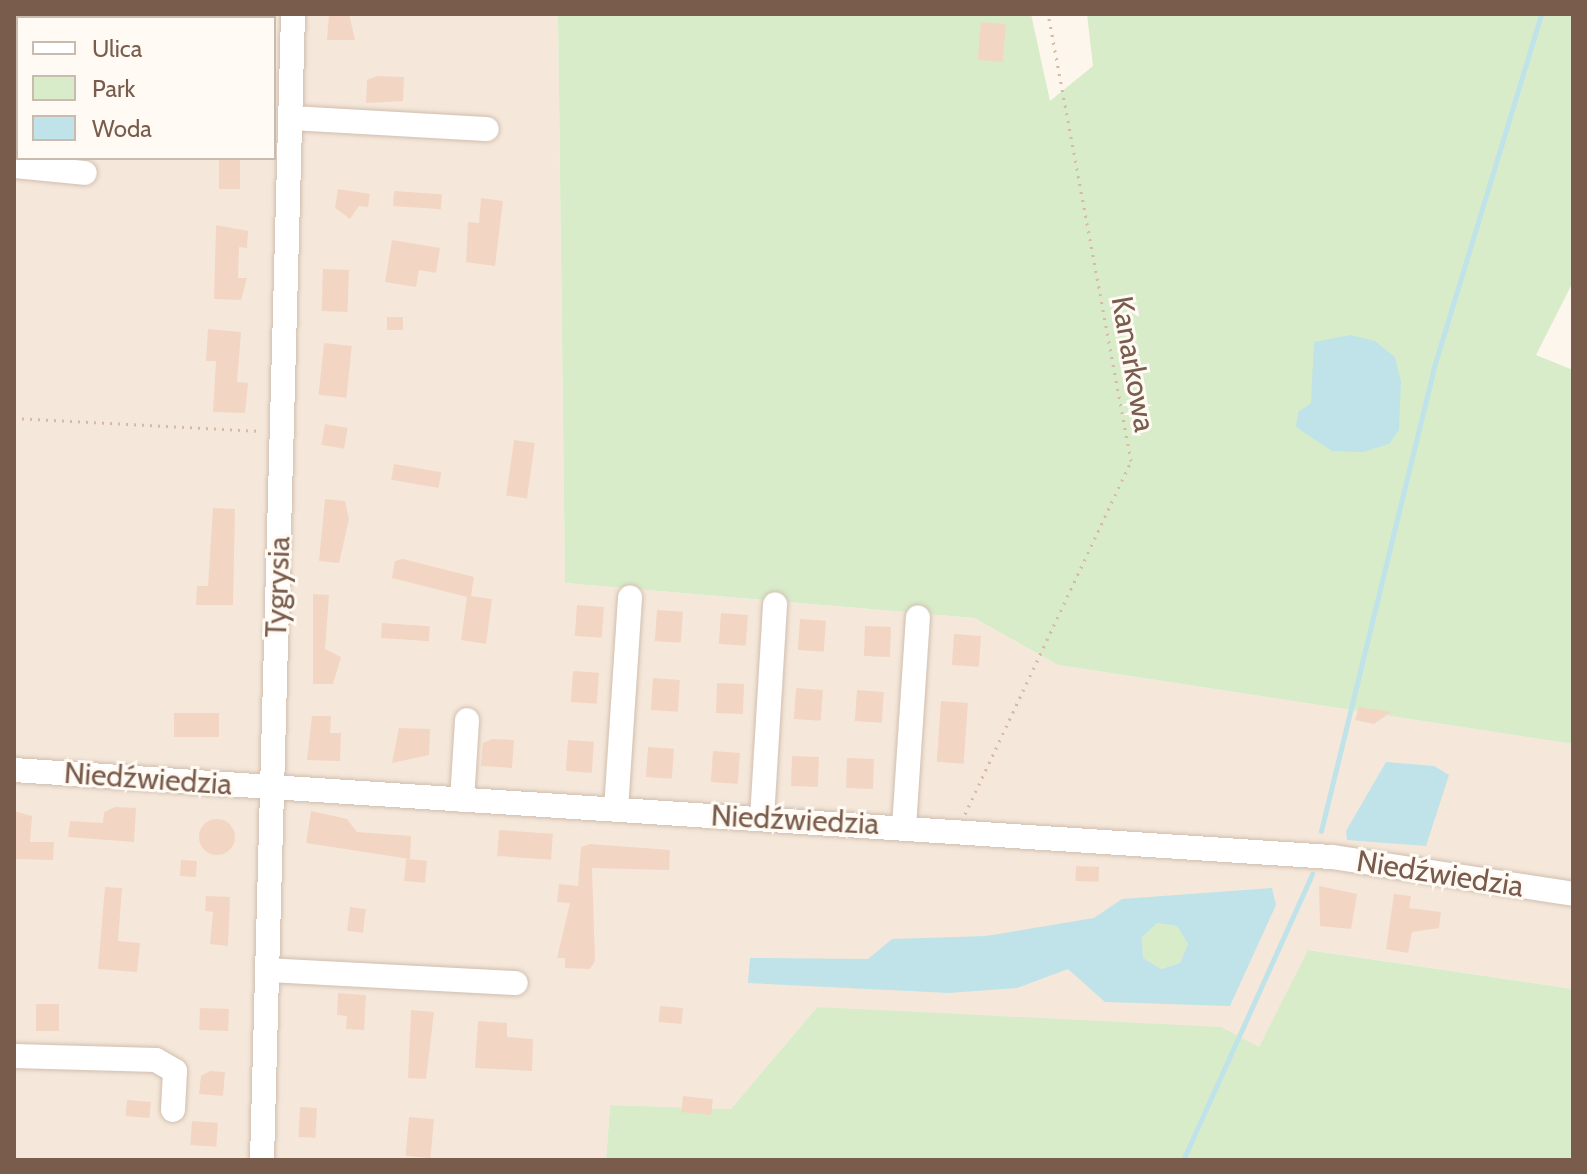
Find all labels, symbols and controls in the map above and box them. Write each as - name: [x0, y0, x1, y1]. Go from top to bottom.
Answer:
- legend: [16, 16, 276, 160]
- text: Ulica: [92, 34, 142, 63]
- text: Park: [92, 74, 135, 103]
- text: Woda: [92, 114, 152, 143]
- street label: Kanarkowa: [1103, 293, 1163, 435]
- street label: Tygrysia: [258, 536, 298, 638]
- street label: Niedźwiedzia: [63, 755, 233, 803]
- street label: Niedźwiedzia: [710, 798, 880, 842]
- street label: Niedźwiedzia: [1354, 843, 1526, 905]

